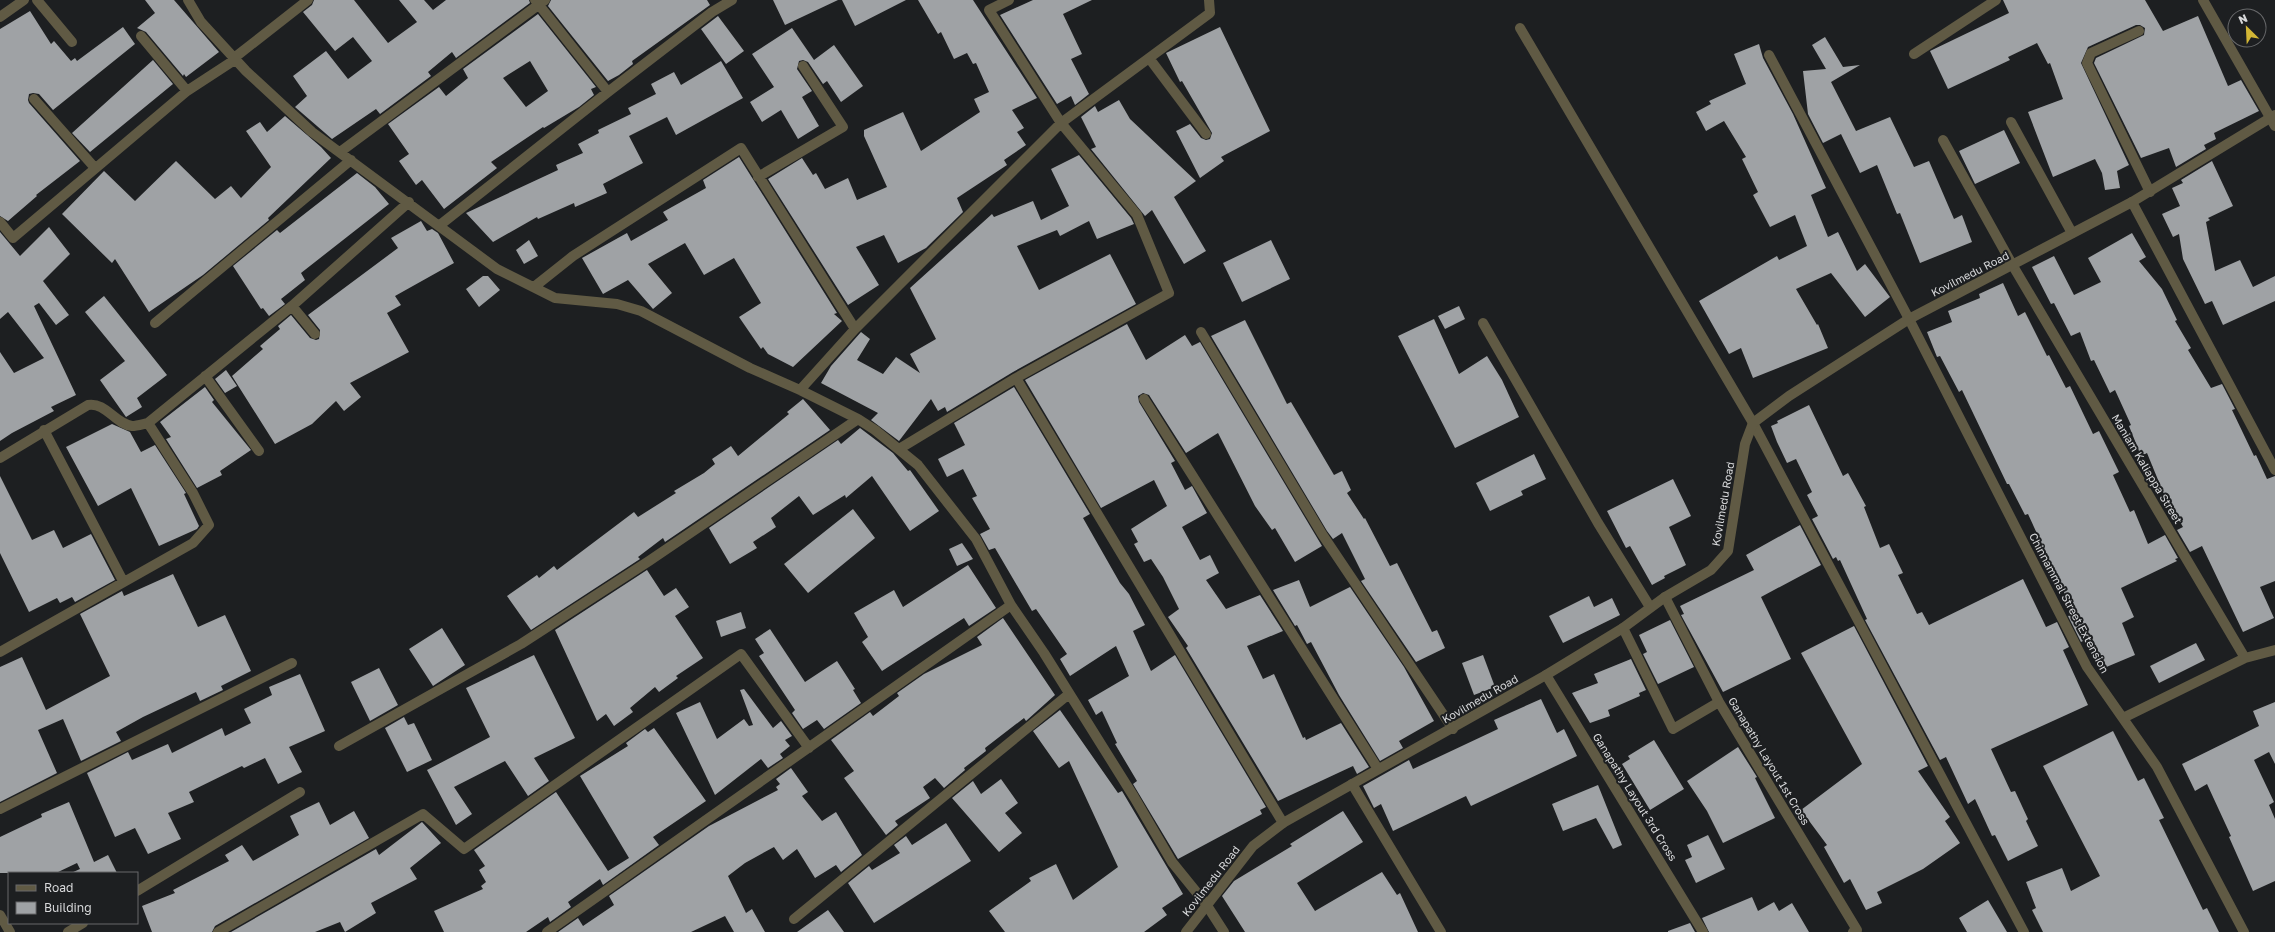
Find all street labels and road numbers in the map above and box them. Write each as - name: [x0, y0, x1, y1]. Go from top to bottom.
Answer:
- street label: Kovilmedu Road: [1929, 248, 2011, 299]
- street label: Maniam Kaliappa Street: [2110, 412, 2185, 526]
- street label: Kovilmedu Road: [1709, 461, 1736, 547]
- street label: Chinnammal Street Extension: [2027, 530, 2112, 675]
- street label: Kovilmedu Road: [1439, 672, 1520, 726]
- street label: Ganapathy Layout 1st Cross: [1726, 695, 1813, 827]
- street label: Ganapathy Layout 3rd Cross: [1591, 730, 1680, 863]
- street label: Kovilmedu Road: [1179, 843, 1242, 918]

